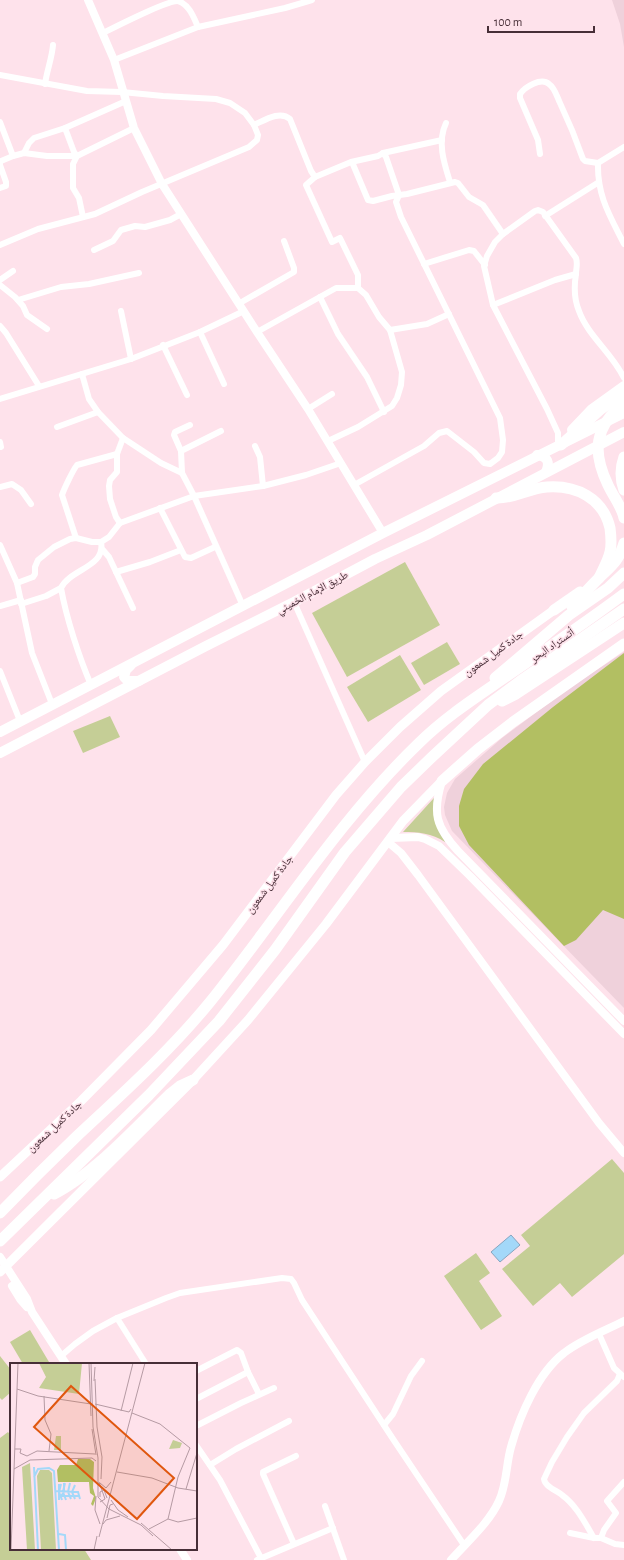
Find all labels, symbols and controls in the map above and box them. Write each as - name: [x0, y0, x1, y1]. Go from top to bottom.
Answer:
- scale bar: [488, 8, 594, 34]
- text: 100 m: [494, 16, 522, 28]
- street label: طريق الإمام الخميني: [275, 569, 351, 618]
- street label: أتستراد البحر: [526, 625, 577, 665]
- street label: جادة كميل شمعون: [462, 628, 525, 679]
- street label: جادة كميل شمعون: [244, 853, 296, 916]
- street label: جادة كميل شمعون: [25, 1098, 84, 1155]
- inset map: [10, 1363, 197, 1550]

